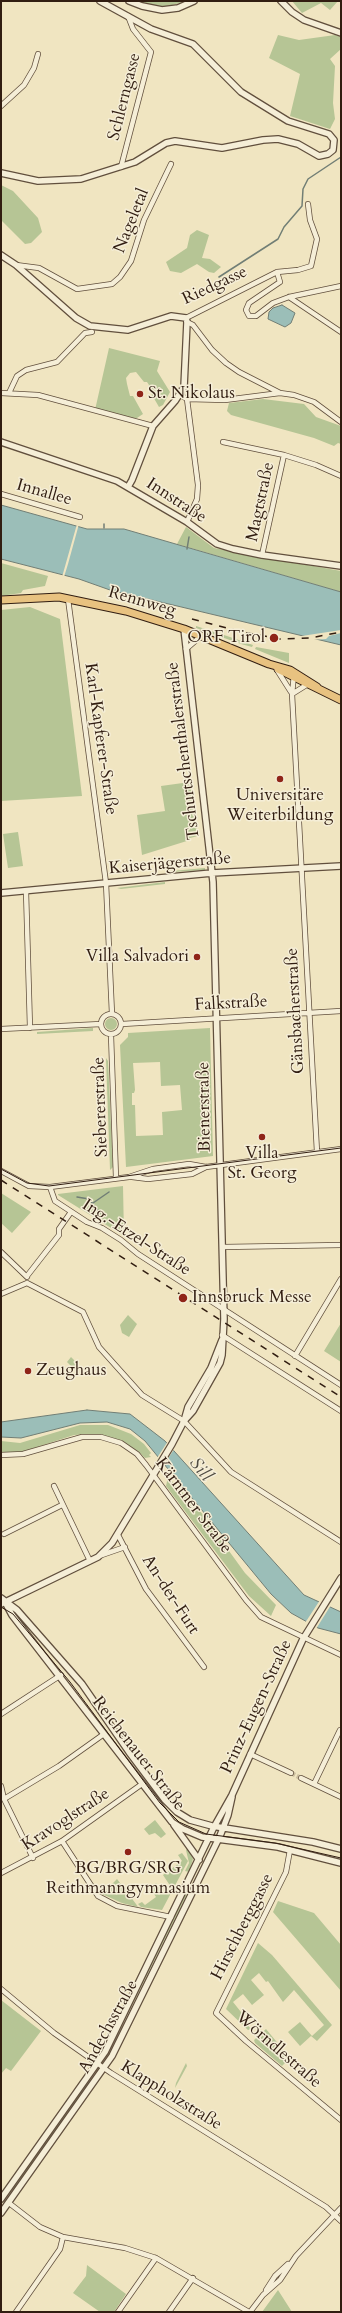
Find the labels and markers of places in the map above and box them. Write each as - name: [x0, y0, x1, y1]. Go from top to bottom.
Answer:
- place label: St. Nikolaus: [148, 384, 235, 404]
- marker: St. Nikolaus: [135, 389, 145, 399]
- place label: ORF Tirol: [187, 628, 265, 648]
- marker: ORF Tirol: [268, 632, 280, 644]
- marker: Universitäre Weiterbildung: [275, 774, 285, 784]
- place label: Universitäre Weiterbildung: [227, 786, 333, 826]
- place label: Villa Salvadori: [86, 947, 189, 967]
- marker: Villa Salvadori: [192, 952, 202, 962]
- marker: Villa St. Georg: [257, 1132, 267, 1142]
- place label: Villa St. Georg: [228, 1144, 296, 1184]
- place label: Innsbruck Messe: [192, 1288, 312, 1308]
- marker: Innsbruck Messe: [177, 1292, 189, 1304]
- place label: Zeughaus: [36, 1361, 106, 1381]
- marker: Zeughaus: [23, 1366, 33, 1376]
- marker: BG/BRG/SRG Reithmanngymnasium: [123, 1847, 133, 1857]
- place label: BG/BRG/SRG Reithmanngymnasium: [46, 1859, 210, 1899]

